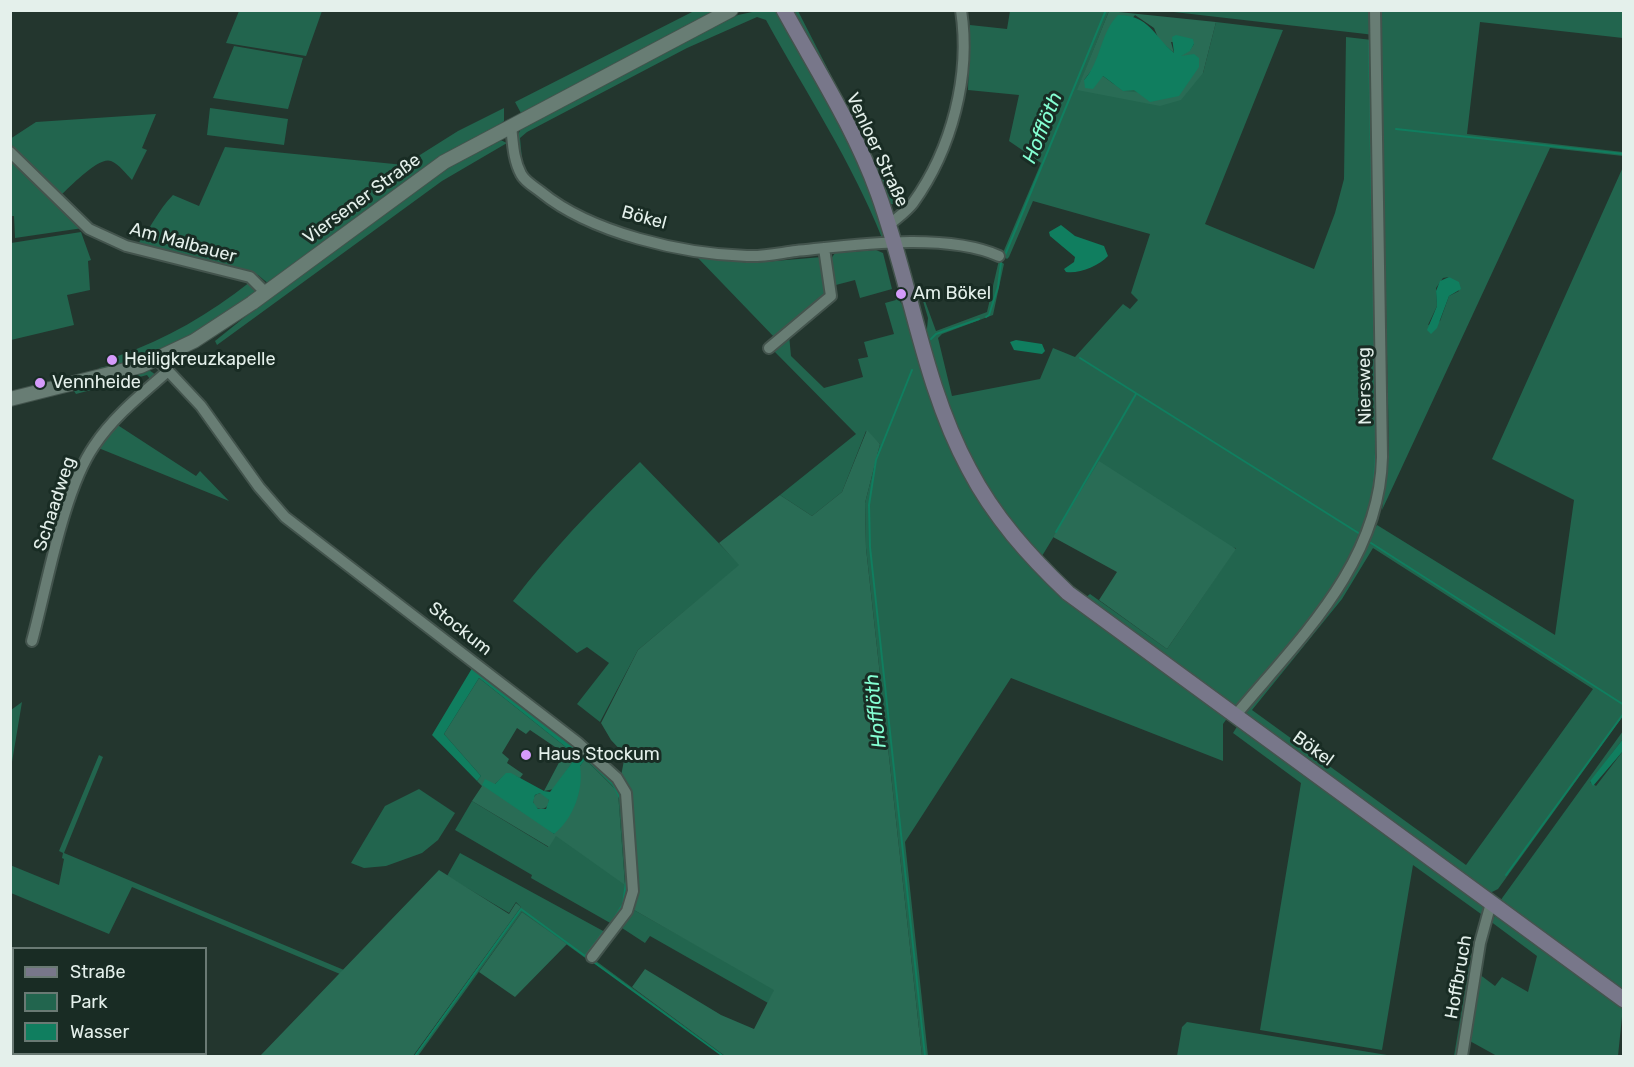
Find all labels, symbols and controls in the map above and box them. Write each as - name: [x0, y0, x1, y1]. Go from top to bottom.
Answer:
- water label: Hofflöth: [1018, 89, 1068, 167]
- street label: Venloer Straße: [841, 90, 913, 210]
- street label: Viersener Straße: [299, 149, 425, 249]
- street label: Bökel: [619, 202, 669, 234]
- street label: Am Malbauer: [127, 218, 239, 268]
- place label: Am Bökel: [913, 283, 991, 305]
- marker: Am Bökel: [894, 287, 908, 301]
- street label: Niersweg: [1354, 347, 1376, 425]
- place label: Heiligkreuzkapelle: [124, 349, 275, 371]
- marker: Heiligkreuzkapelle: [105, 353, 119, 367]
- place label: Vennheide: [52, 372, 141, 394]
- marker: Vennheide: [33, 376, 47, 390]
- street label: Schaadweg: [30, 454, 80, 554]
- street label: Stockum: [424, 598, 496, 660]
- water label: Hofflöth: [860, 673, 892, 749]
- street label: Bökel: [1288, 727, 1338, 771]
- place label: Haus Stockum: [538, 744, 660, 766]
- marker: Haus Stockum: [519, 748, 533, 762]
- street label: Hoffbruch: [1441, 933, 1477, 1021]
- legend: [12, 947, 207, 1055]
- text: Straße: [70, 961, 126, 983]
- text: Park: [70, 991, 107, 1013]
- text: Wasser: [70, 1021, 129, 1043]

